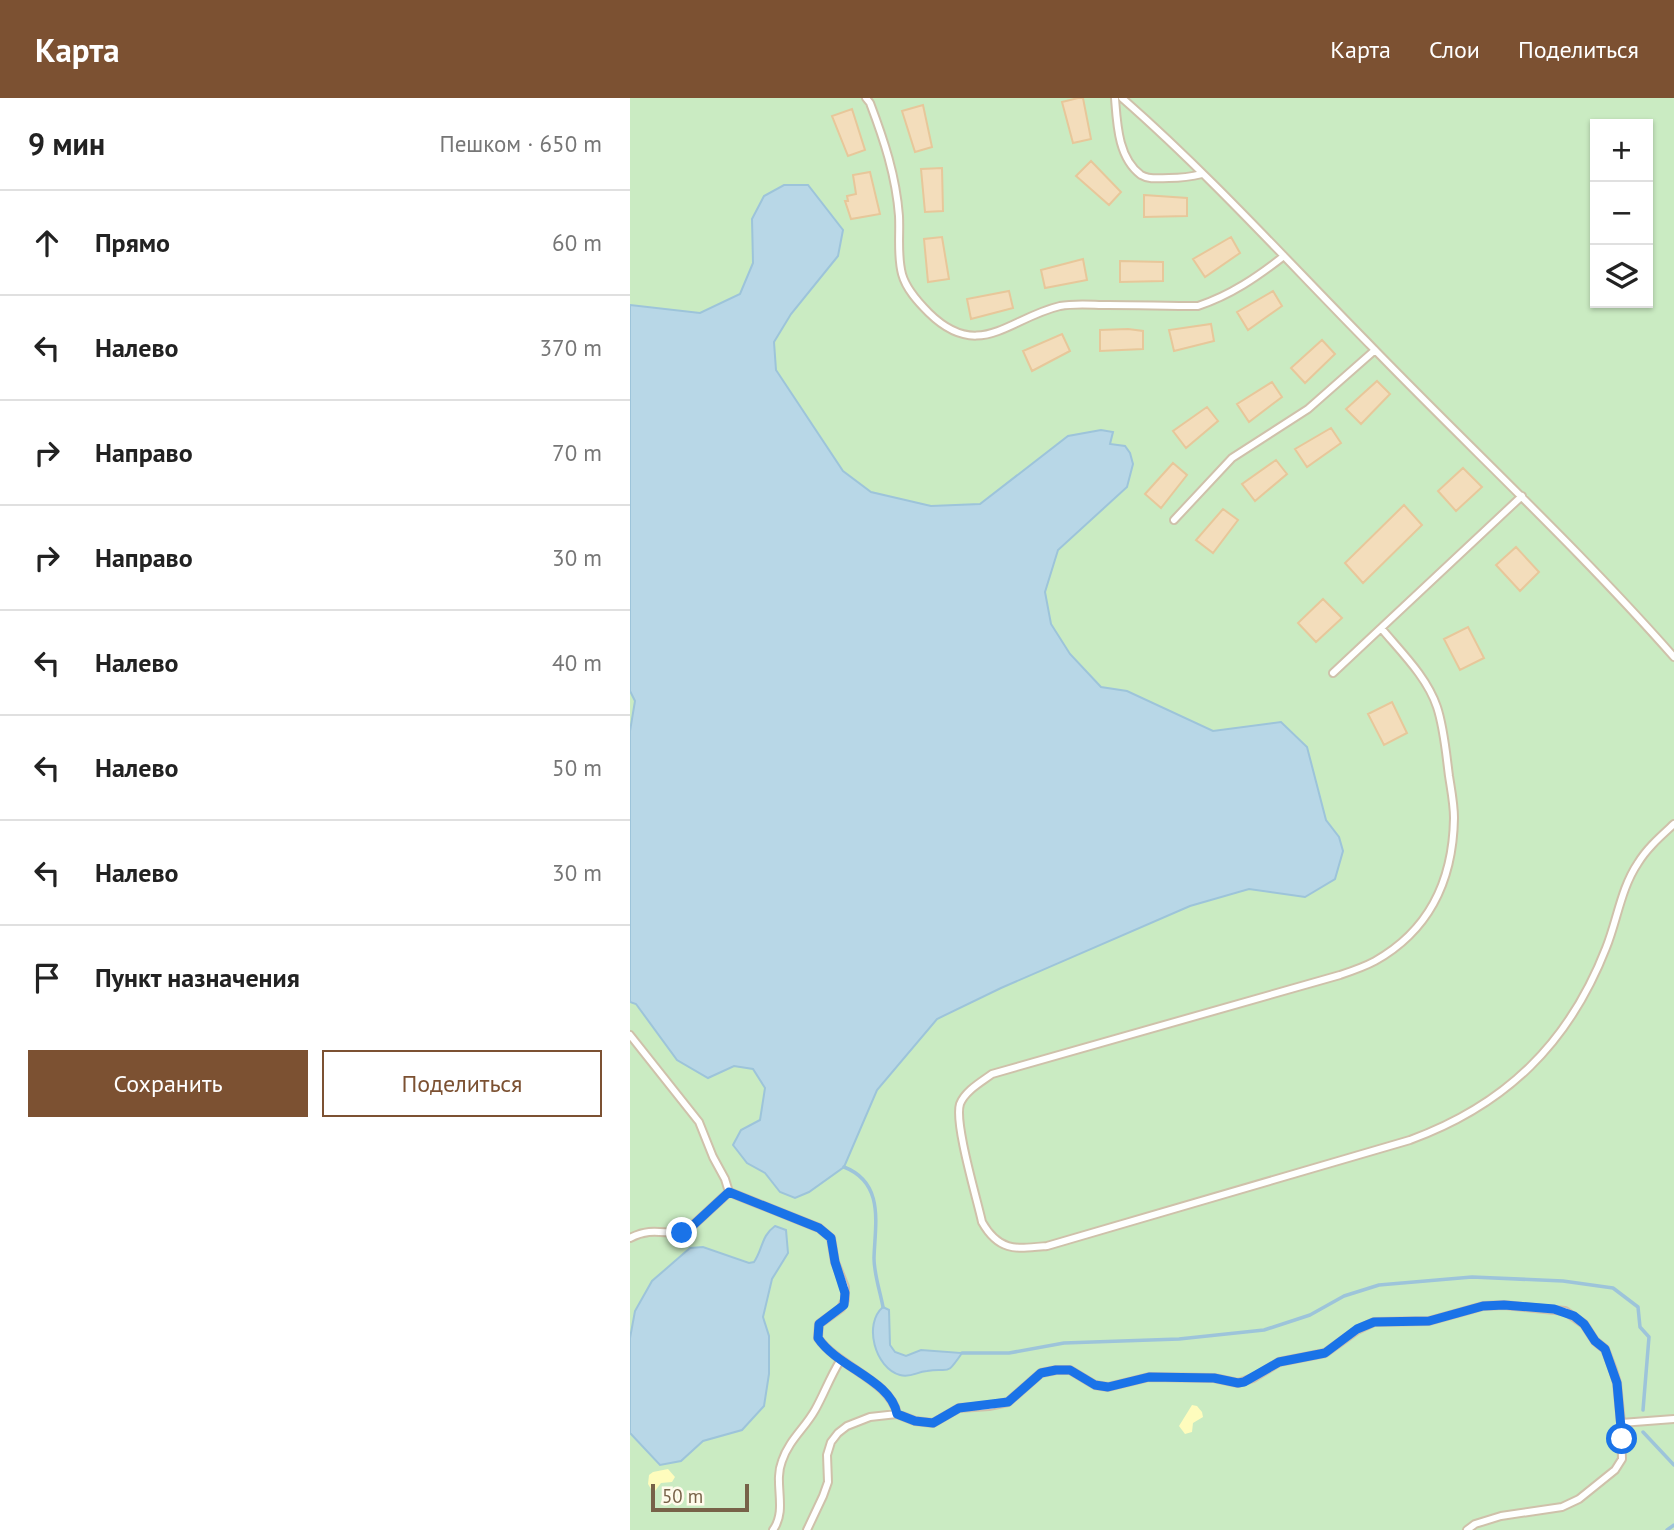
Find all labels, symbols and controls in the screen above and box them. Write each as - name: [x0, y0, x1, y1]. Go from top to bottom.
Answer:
- text: Карта: [35, 28, 120, 71]
- text: Карта: [1330, 34, 1391, 65]
- text: Слои: [1429, 34, 1480, 65]
- text: Поделиться: [1518, 34, 1639, 65]
- map controls: [1590, 119, 1653, 308]
- button: +: [1590, 119, 1653, 182]
- text: 9 мин: [28, 124, 105, 163]
- text: Пешком · 650 m: [439, 129, 602, 158]
- button: −: [1590, 182, 1653, 245]
- icon: ahead: [28, 224, 66, 262]
- text: Прямо: [95, 226, 170, 259]
- text: 60 m: [552, 228, 602, 257]
- button: layers: [1590, 245, 1653, 308]
- icon: left: [28, 329, 66, 367]
- text: Налево: [95, 331, 179, 364]
- text: 370 m: [540, 333, 602, 362]
- icon: right: [28, 434, 66, 472]
- text: Направо: [95, 436, 193, 469]
- text: 70 m: [552, 438, 602, 467]
- icon: right: [28, 539, 66, 577]
- text: Направо: [95, 541, 193, 574]
- text: 30 m: [552, 543, 602, 572]
- icon: left: [28, 644, 66, 682]
- text: Налево: [95, 646, 179, 679]
- text: 40 m: [552, 648, 602, 677]
- icon: left: [28, 749, 66, 787]
- text: Налево: [95, 751, 179, 784]
- text: 50 m: [552, 753, 602, 782]
- icon: left: [28, 854, 66, 892]
- text: Налево: [95, 856, 179, 889]
- text: 30 m: [552, 858, 602, 887]
- icon: arrive: [28, 959, 66, 997]
- text: Пункт назначения: [95, 961, 300, 994]
- button: Сохранить: [28, 1050, 308, 1117]
- button: Поделиться: [322, 1050, 602, 1117]
- route end: [666, 1217, 697, 1248]
- route start: [1606, 1423, 1637, 1454]
- scale bar: [651, 1481, 749, 1513]
- text: 50 m: [662, 1484, 703, 1508]

